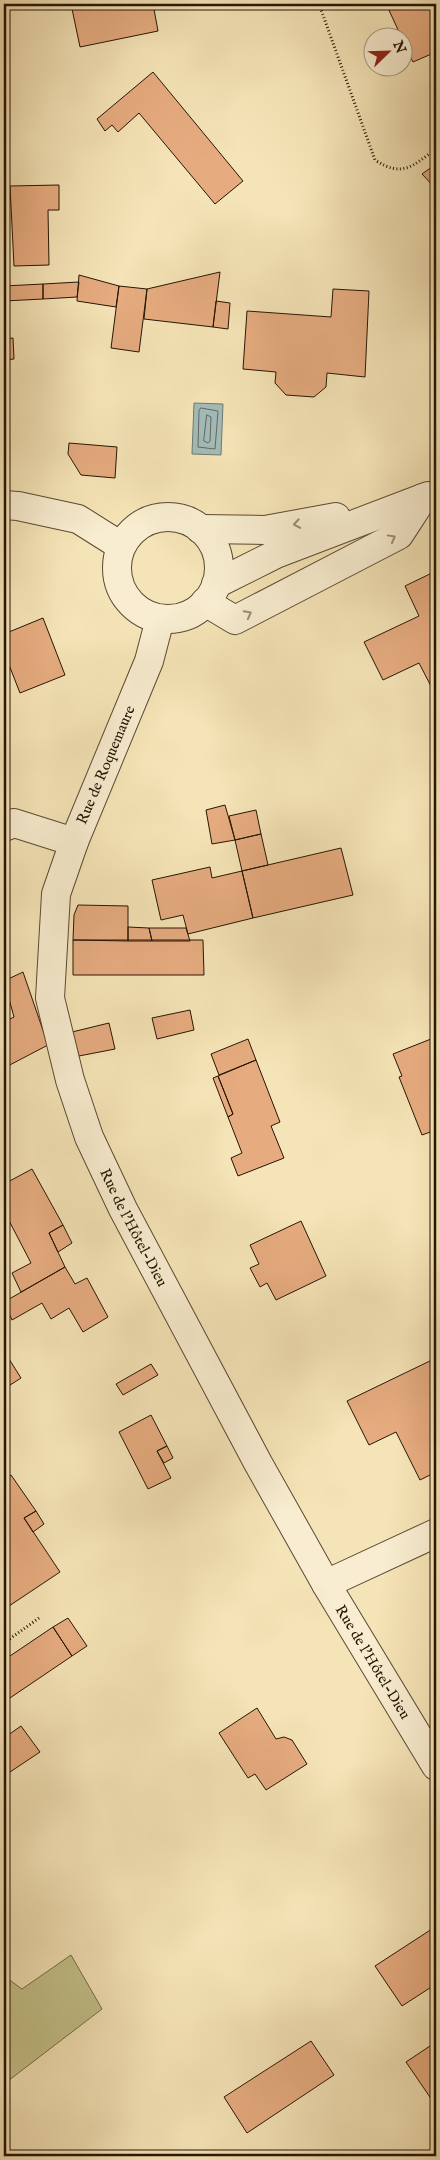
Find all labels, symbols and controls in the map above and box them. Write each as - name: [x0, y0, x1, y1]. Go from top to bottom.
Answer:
- north arrow: [362, 28, 412, 78]
- text: N: [388, 37, 410, 56]
- one-way arrow: [293, 519, 301, 529]
- one-way arrow: [386, 534, 395, 544]
- one-way arrow: [242, 610, 251, 620]
- street label: Rue de Roquemaure: [72, 703, 140, 827]
- street label: Rue de l'Hôtel-Dieu: [96, 1165, 172, 1290]
- street label: Rue de l'Hôtel-Dieu: [331, 1601, 415, 1723]

